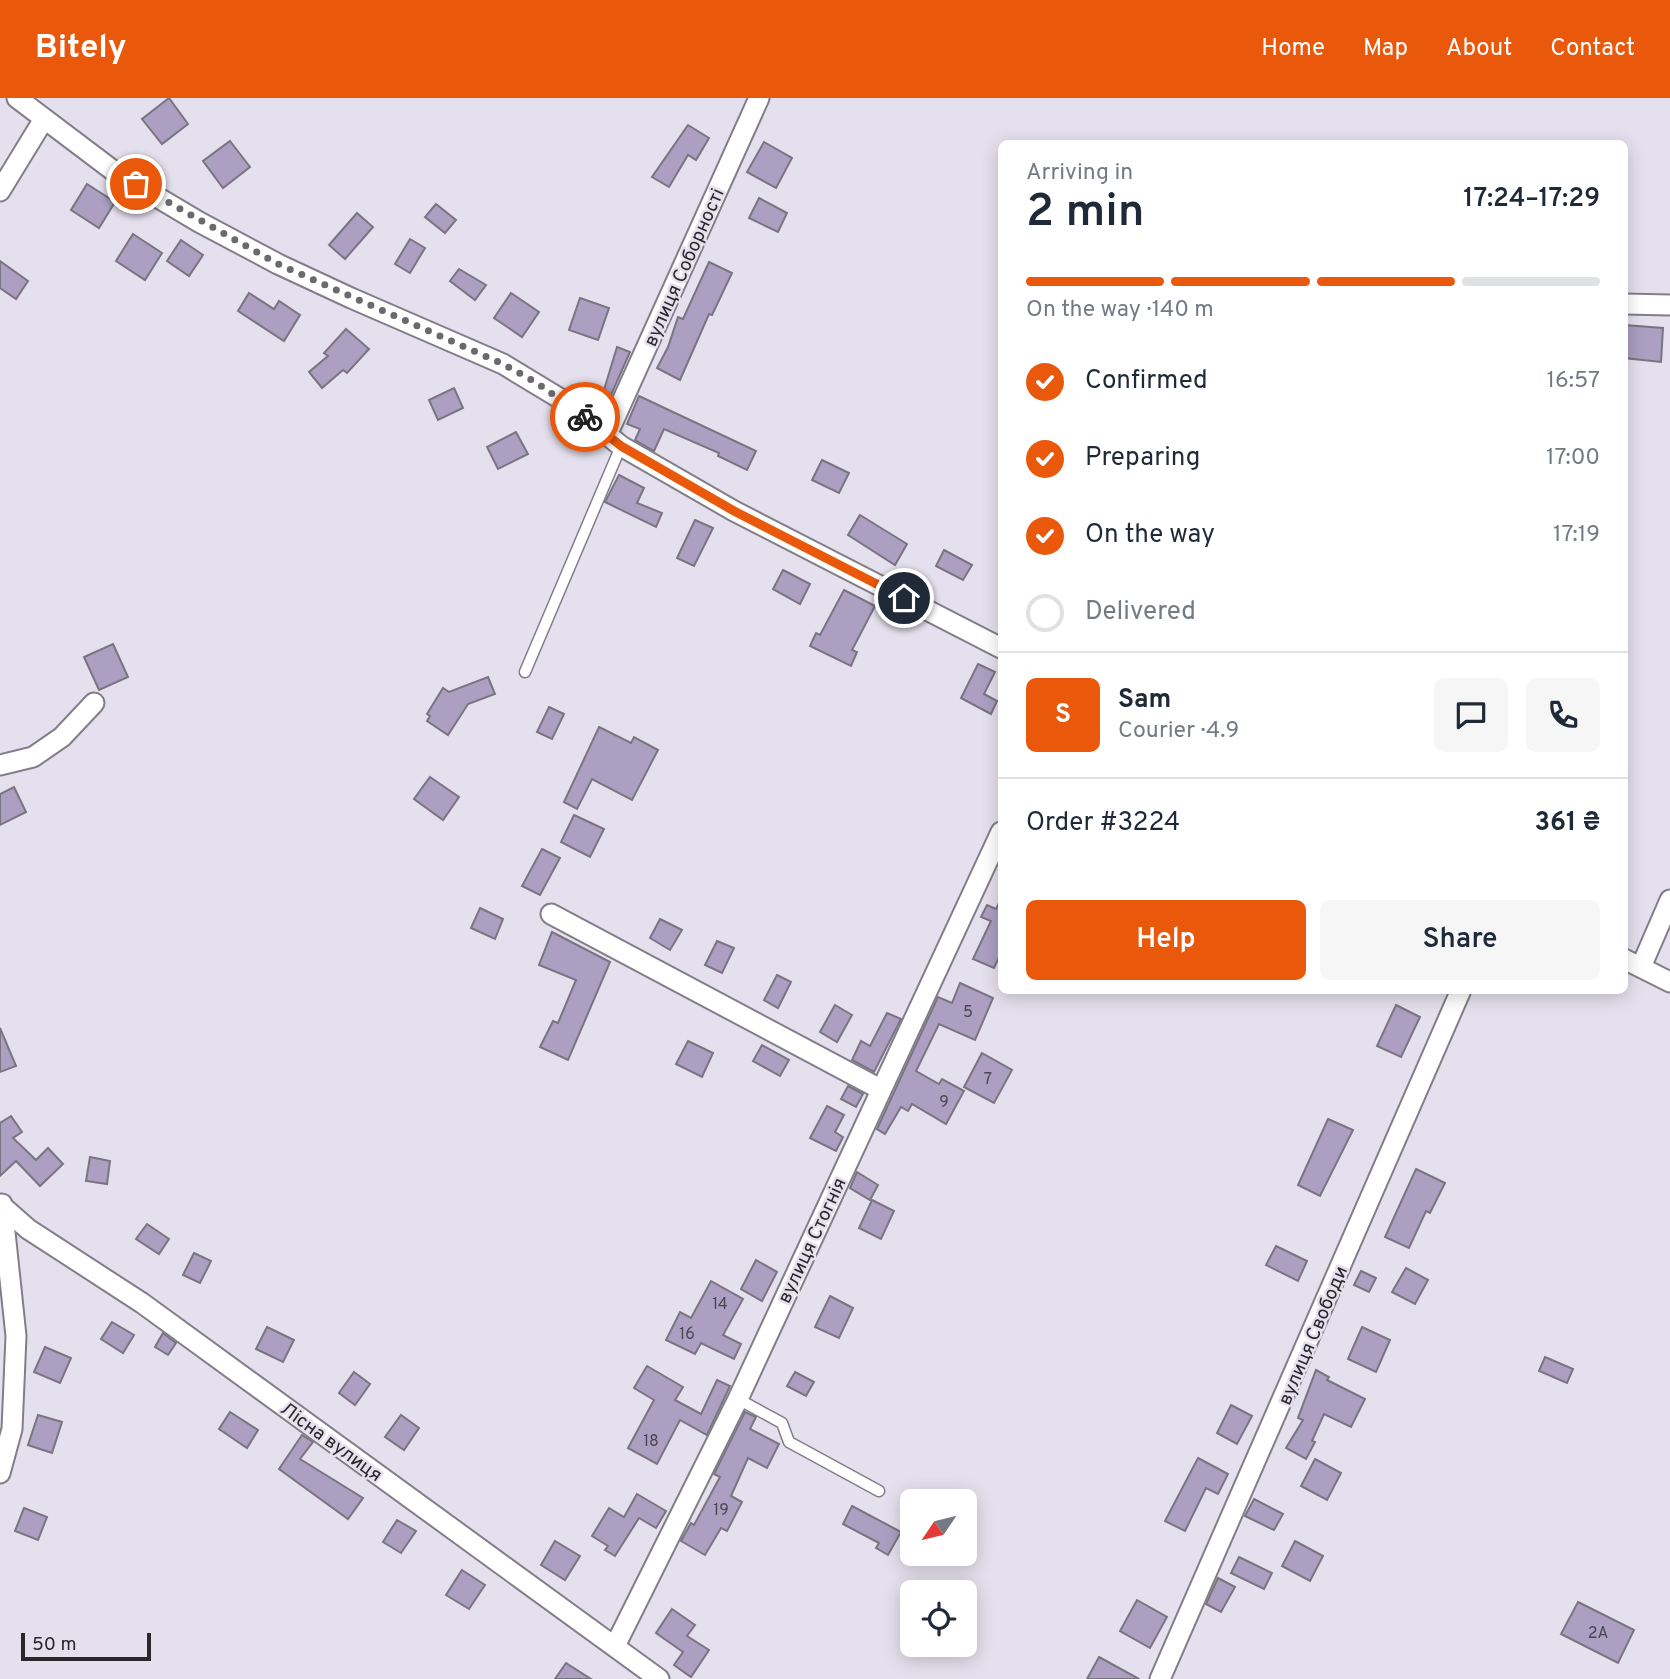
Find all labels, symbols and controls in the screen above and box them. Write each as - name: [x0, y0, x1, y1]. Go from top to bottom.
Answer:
- text: Bitely: [35, 28, 127, 70]
- text: Home: [1261, 34, 1325, 64]
- text: Map: [1363, 34, 1408, 64]
- text: About: [1446, 34, 1512, 64]
- text: Contact: [1550, 34, 1635, 64]
- pin: [106, 154, 166, 214]
- text: Arriving in: [1026, 159, 1133, 188]
- icon: bag: [117, 165, 155, 203]
- text: 17:24–17:29: [1463, 183, 1600, 216]
- text: 2 min: [1026, 184, 1145, 243]
- street label: вулиця Соборності: [639, 185, 730, 351]
- text: On the way · 140 m: [1026, 296, 1214, 325]
- icon: check: [1026, 363, 1064, 401]
- text: Confirmed: [1085, 365, 1208, 398]
- text: 16:57: [1546, 367, 1600, 396]
- courier: [550, 382, 620, 452]
- icon: bike: [566, 398, 604, 436]
- icon: check: [1026, 440, 1064, 478]
- text: Preparing: [1085, 442, 1200, 475]
- text: 17:00: [1546, 444, 1600, 473]
- icon: check: [1026, 517, 1064, 555]
- text: On the way: [1085, 519, 1215, 552]
- text: 17:19: [1553, 521, 1600, 550]
- pin: [874, 568, 934, 628]
- icon: home: [885, 579, 923, 617]
- text: Delivered: [1085, 596, 1196, 629]
- button: chat: [1434, 678, 1508, 752]
- button: phone: [1526, 678, 1600, 752]
- text: Sam: [1118, 684, 1171, 717]
- text: S: [1055, 699, 1071, 732]
- text: Courier · 4.9: [1118, 717, 1239, 746]
- text: Order #3224: [1026, 807, 1180, 840]
- text: 361 ₴: [1534, 807, 1600, 840]
- button: Help: [1026, 900, 1306, 980]
- button: Share: [1320, 900, 1600, 980]
- house number: 5: [963, 1003, 973, 1023]
- house number: 7: [984, 1070, 992, 1090]
- house number: 9: [939, 1093, 949, 1113]
- street label: вулиця Стогнія: [773, 1174, 852, 1308]
- street label: вулиця Свободи: [1274, 1263, 1354, 1409]
- house number: 14: [712, 1295, 728, 1315]
- house number: 16: [679, 1325, 695, 1345]
- street label: Лісна вулиця: [275, 1398, 387, 1488]
- house number: 18: [643, 1432, 659, 1452]
- north arrow: [900, 1489, 976, 1566]
- map controls: [900, 1489, 977, 1657]
- house number: 19: [713, 1501, 729, 1521]
- button: locate: [900, 1580, 977, 1657]
- house number: 2А: [1588, 1624, 1608, 1644]
- scale bar: [21, 1630, 150, 1662]
- text: 50 m: [32, 1633, 77, 1657]

